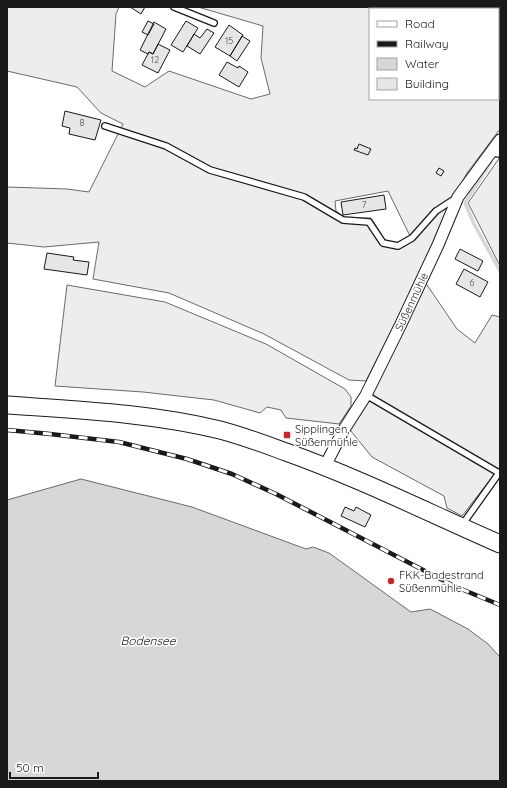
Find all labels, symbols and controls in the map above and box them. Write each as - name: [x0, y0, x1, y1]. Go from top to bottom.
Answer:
- legend: [369, 8, 499, 100]
- text: Road: [405, 16, 435, 31]
- house number: 15: [225, 35, 233, 46]
- text: Railway: [405, 36, 449, 51]
- house number: 12: [151, 54, 159, 65]
- text: Water: [405, 56, 440, 71]
- text: Building: [405, 76, 449, 91]
- house number: 8: [80, 117, 85, 128]
- house number: 7: [362, 199, 367, 210]
- street label: Süßenmühle: [392, 270, 431, 333]
- house number: 6: [470, 277, 475, 288]
- place label: Sipplingen, Süßenmühle: [295, 422, 358, 449]
- marker: Sipplingen, Süßenmühle: [282, 430, 292, 440]
- place label: FKK-Badestrand Süßenmühle: [399, 568, 484, 595]
- marker: FKK-Badestrand Süßenmühle: [386, 576, 396, 586]
- water label: Bodensee: [120, 633, 177, 648]
- scale bar: [10, 754, 98, 780]
- text: 50 m: [16, 760, 44, 775]

